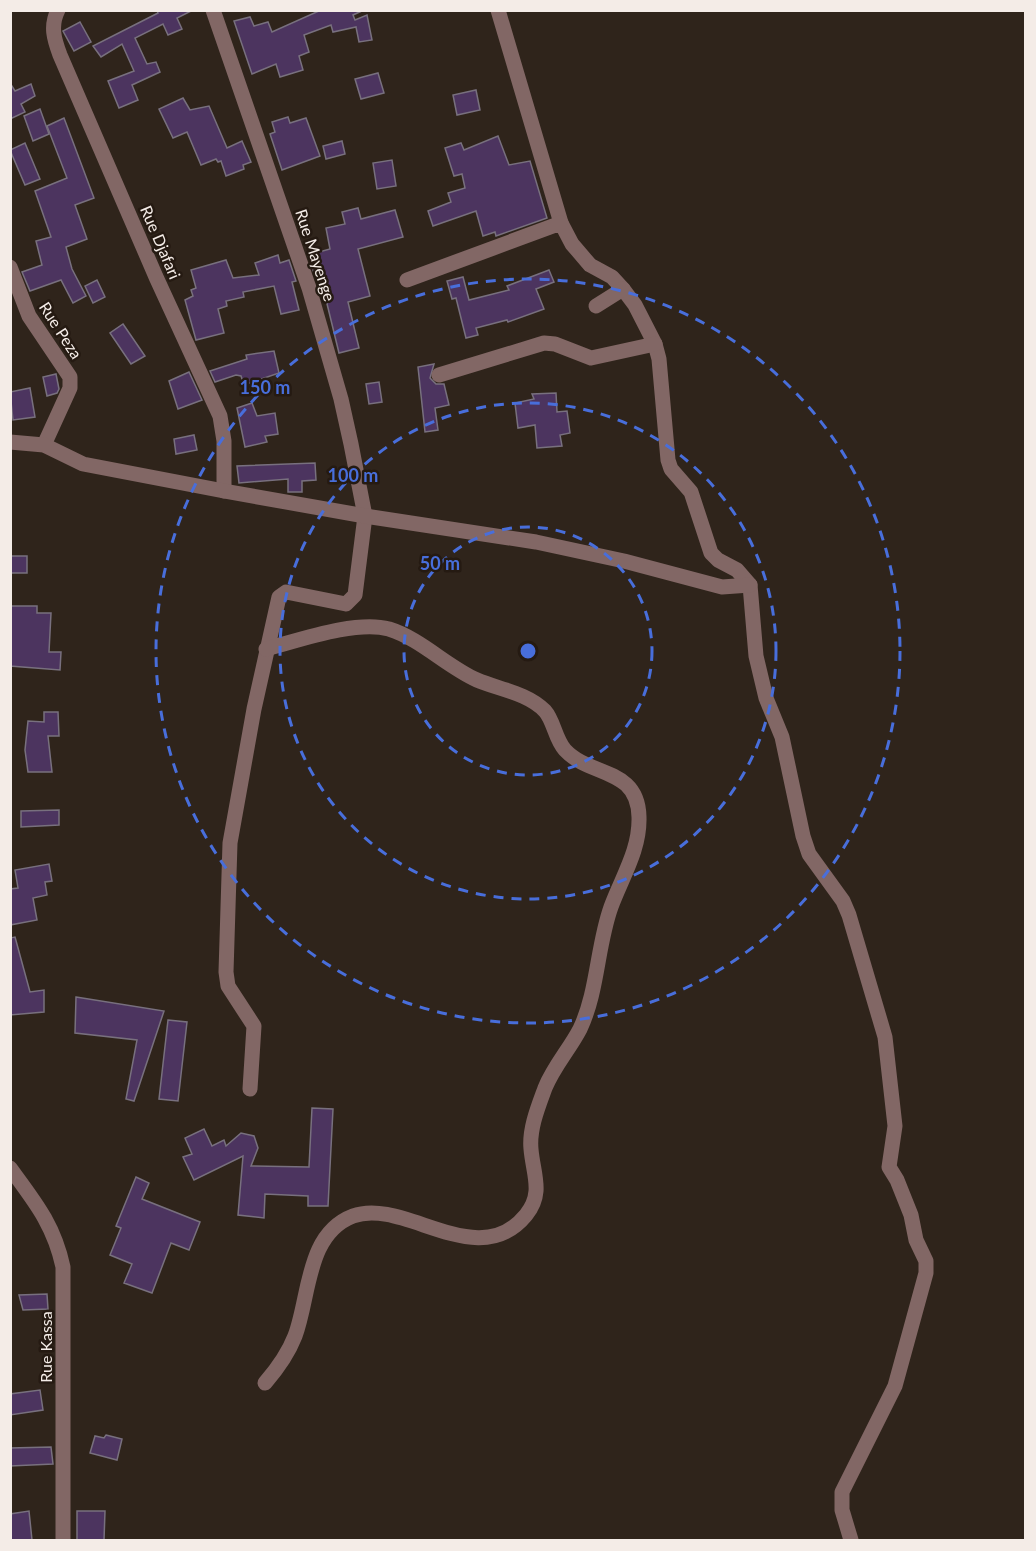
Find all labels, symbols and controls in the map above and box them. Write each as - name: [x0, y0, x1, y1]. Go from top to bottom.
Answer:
- street label: Rue Djafari: [137, 202, 185, 282]
- street label: Rue Mayenge: [292, 207, 340, 303]
- street label: Rue Peza: [36, 298, 86, 362]
- text: 150 m: [240, 376, 290, 398]
- text: 100 m: [328, 464, 378, 486]
- text: 50 m: [420, 552, 460, 574]
- centre of rings: [518, 641, 538, 661]
- street label: Rue Kassa: [36, 1311, 55, 1383]

